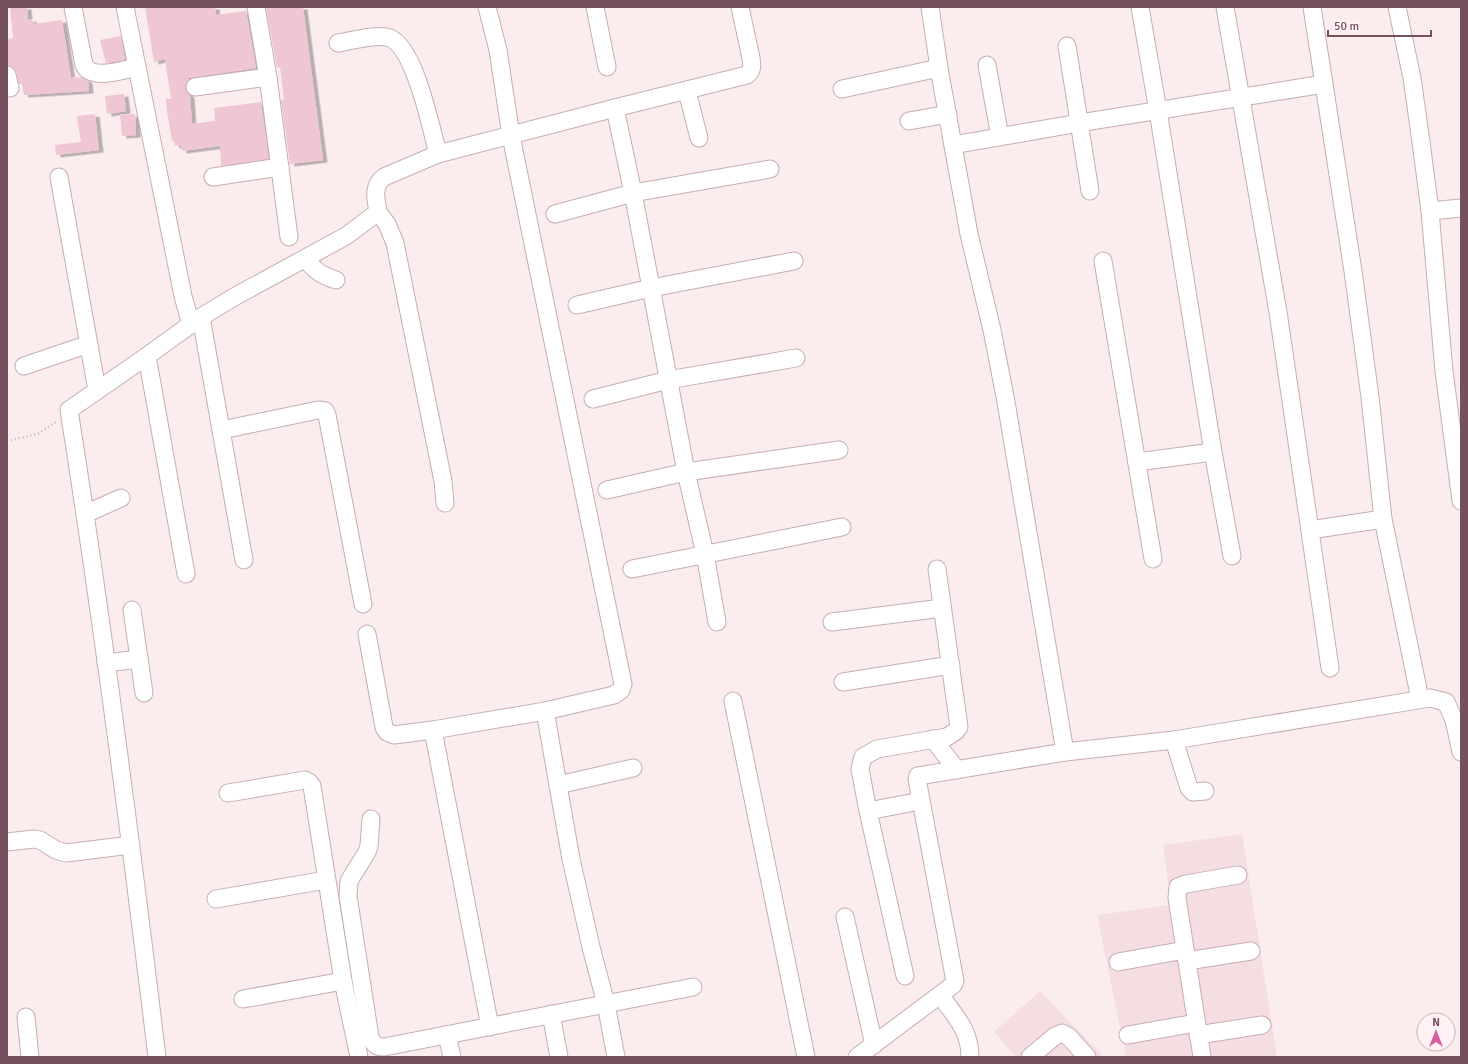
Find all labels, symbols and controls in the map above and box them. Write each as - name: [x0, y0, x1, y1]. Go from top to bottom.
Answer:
- scale bar: [1328, 12, 1431, 38]
- text: 50 m: [1334, 19, 1359, 34]
- north arrow: [1416, 1012, 1456, 1052]
- text: N: [1432, 1016, 1440, 1029]

